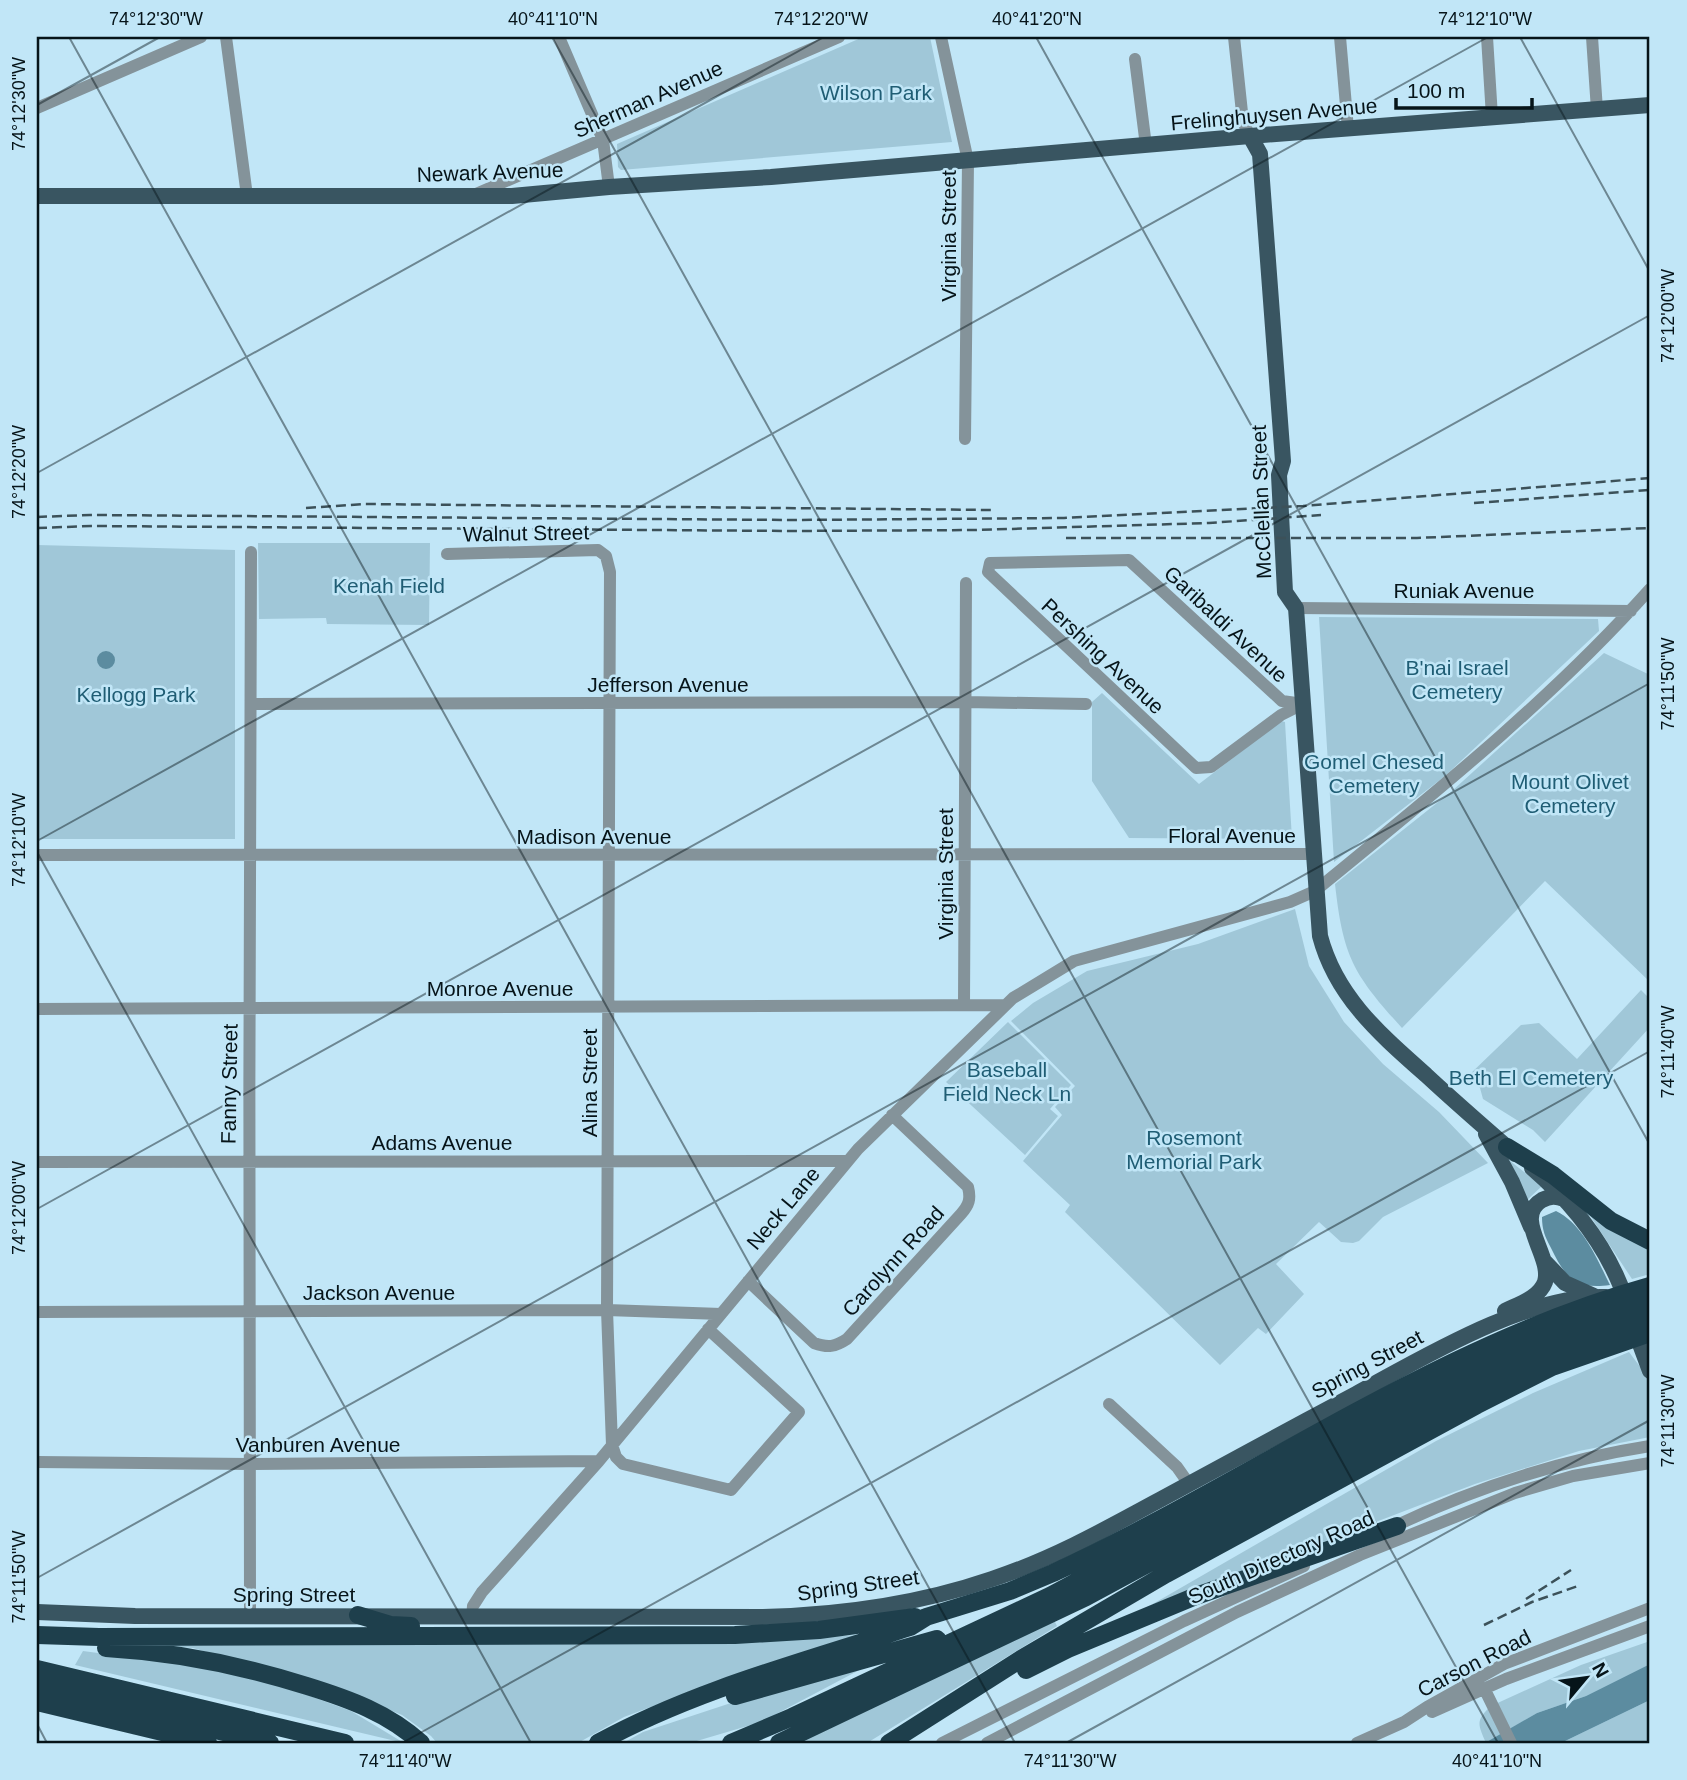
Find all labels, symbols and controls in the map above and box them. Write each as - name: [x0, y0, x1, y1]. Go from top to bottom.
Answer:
- text: 74°12'30"W: [109, 9, 203, 29]
- text: 40°41'10"N: [508, 9, 598, 29]
- text: 74°12'20"W: [774, 9, 868, 29]
- text: 40°41'20"N: [992, 9, 1082, 29]
- text: 74°12'10"W: [1438, 9, 1532, 29]
- street label: Sherman Avenue: [570, 56, 726, 142]
- text: 74°12'30"W: [9, 57, 29, 151]
- scale bar: [1396, 66, 1533, 110]
- text: 100 m: [1407, 79, 1465, 102]
- park label: Wilson Park: [820, 81, 933, 104]
- street label: Frelinghuysen Avenue: [1170, 94, 1378, 134]
- street label: Newark Avenue: [416, 158, 564, 186]
- street label: Virginia Street: [937, 170, 960, 302]
- text: 74°12'00"W: [1658, 269, 1678, 363]
- street label: McClellan Street: [1247, 424, 1275, 579]
- text: 74°12'20"W: [9, 425, 29, 519]
- street label: Walnut Street: [463, 520, 590, 546]
- street label: Garibaldi Avenue: [1160, 561, 1292, 687]
- park label: Kenah Field: [333, 574, 445, 597]
- street label: Runiak Avenue: [1394, 579, 1534, 602]
- street label: Pershing Avenue: [1037, 594, 1169, 718]
- text: 74°11'50"W: [1658, 638, 1678, 730]
- park label: B'nai Israel Cemetery: [1405, 656, 1509, 703]
- street label: Jefferson Avenue: [587, 673, 749, 696]
- park label: Kellogg Park: [76, 683, 196, 706]
- park label: Gomel Chesed Cemetery: [1304, 750, 1444, 797]
- park label: Mount Olivet Cemetery: [1511, 770, 1629, 817]
- text: 74°12'10"W: [9, 793, 29, 887]
- street label: Virginia Street: [934, 808, 957, 940]
- street label: Floral Avenue: [1168, 824, 1296, 847]
- street label: Madison Avenue: [517, 825, 671, 848]
- street label: Monroe Avenue: [427, 977, 573, 1000]
- text: 74°11'40"W: [1658, 1006, 1678, 1098]
- street label: Fanny Street: [216, 1024, 242, 1144]
- street label: Alina Street: [578, 1029, 601, 1137]
- park label: Baseball Field Neck Ln: [943, 1058, 1071, 1105]
- park label: Beth El Cemetery: [1449, 1066, 1614, 1089]
- park label: Rosemont Memorial Park: [1126, 1126, 1262, 1173]
- street label: Adams Avenue: [372, 1131, 512, 1154]
- text: 74°12'00"W: [9, 1161, 29, 1255]
- street label: Neck Lane: [742, 1162, 824, 1254]
- street label: Carolynn Road: [838, 1201, 948, 1321]
- street label: Jackson Avenue: [303, 1281, 455, 1304]
- street label: Spring Street: [1307, 1325, 1427, 1403]
- text: 74°11'30"W: [1658, 1375, 1678, 1467]
- street label: Vanburen Avenue: [235, 1433, 401, 1456]
- street label: South Directory Road: [1185, 1506, 1377, 1608]
- text: 74°11'50"W: [9, 1531, 29, 1623]
- street label: Spring Street: [796, 1565, 920, 1605]
- street label: Spring Street: [233, 1583, 355, 1606]
- street label: Carson Road: [1414, 1625, 1534, 1701]
- north arrow: [1550, 1644, 1620, 1714]
- text: N: [1588, 1659, 1613, 1681]
- text: 74°11'40"W: [359, 1751, 451, 1771]
- text: 74°11'30"W: [1024, 1751, 1116, 1771]
- text: 40°41'10"N: [1452, 1751, 1542, 1771]

